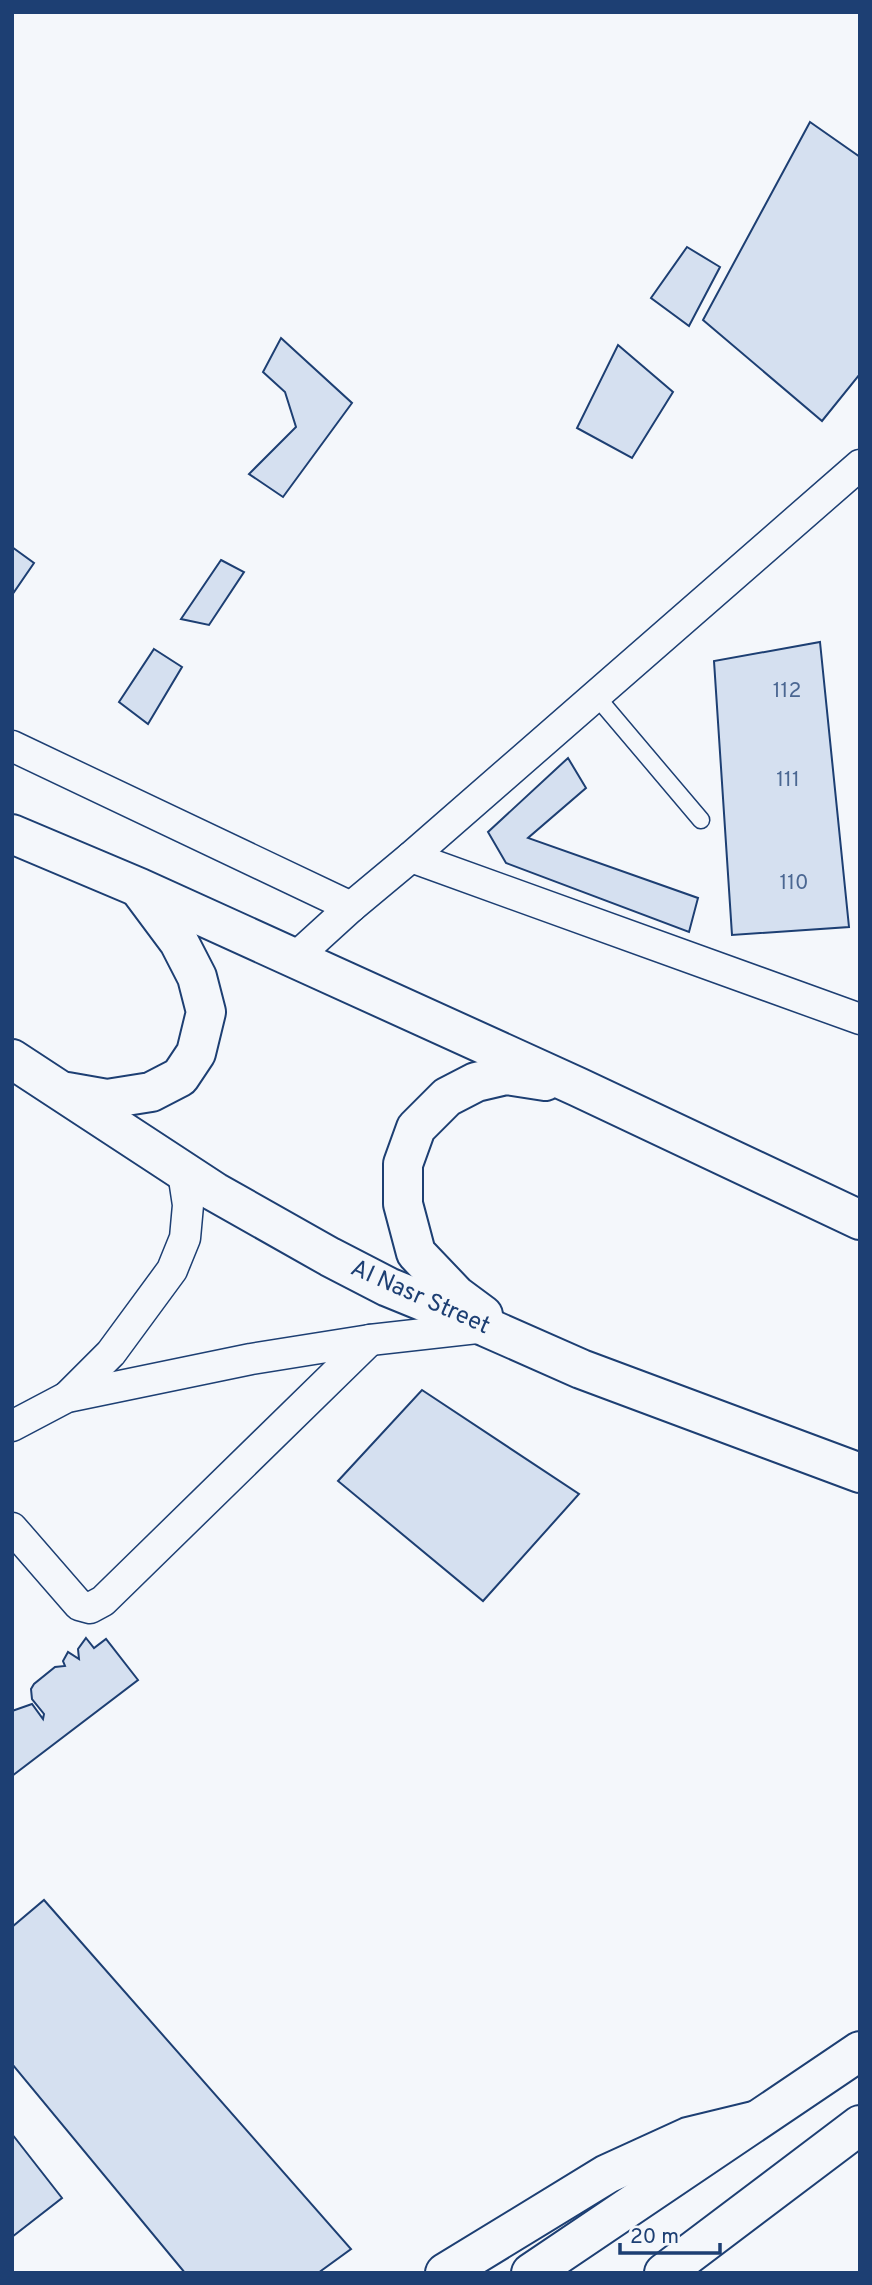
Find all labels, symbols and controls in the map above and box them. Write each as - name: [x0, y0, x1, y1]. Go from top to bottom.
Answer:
- house number: 112: [773, 678, 801, 705]
- house number: 111: [776, 767, 800, 794]
- house number: 110: [779, 870, 809, 897]
- street label: Al Nasr Street: [346, 1254, 494, 1342]
- scale bar: [620, 2212, 720, 2256]
- text: 20 m: [630, 2224, 679, 2251]

